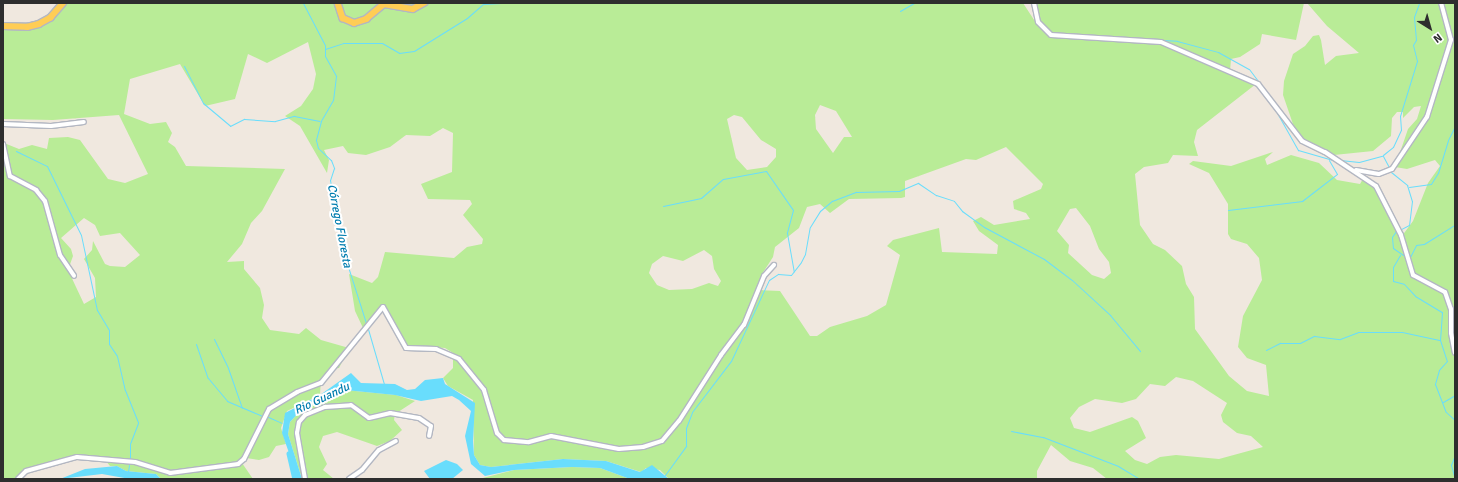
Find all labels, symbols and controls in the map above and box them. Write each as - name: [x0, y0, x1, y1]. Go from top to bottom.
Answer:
- north arrow: [1410, 8, 1450, 48]
- text: N: [1431, 30, 1444, 45]
- water label: Córrego Floresta: [324, 183, 354, 269]
- water label: Rio Guandu: [292, 380, 352, 418]

